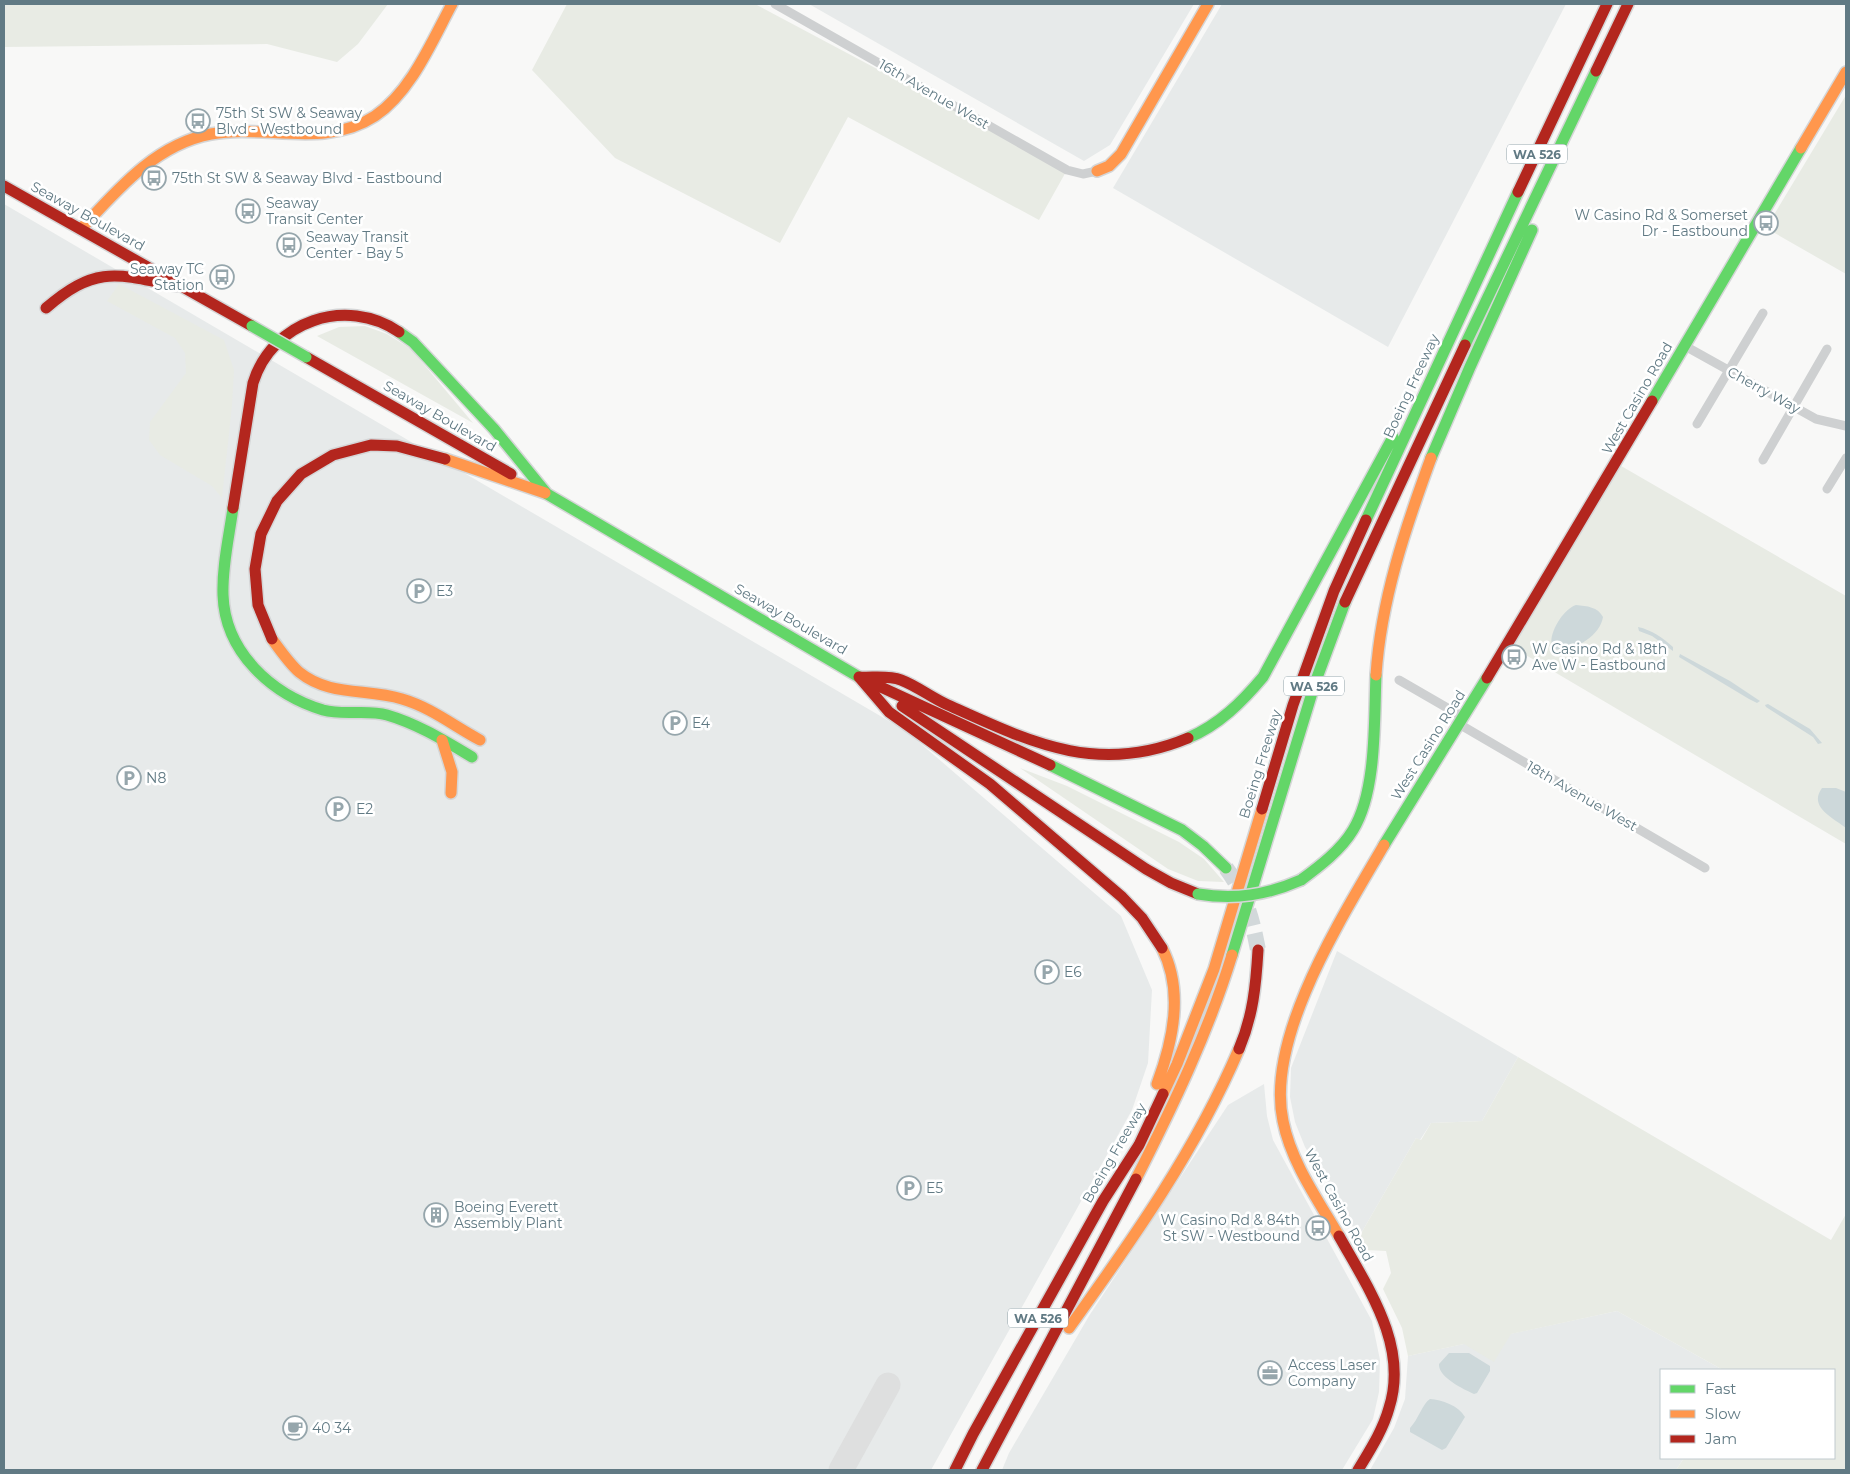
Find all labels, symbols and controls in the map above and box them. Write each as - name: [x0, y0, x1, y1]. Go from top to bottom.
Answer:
- street label: 16th Avenue West: [876, 55, 993, 133]
- place label: 75th St SW & Seaway Blvd - Westbound: [216, 104, 363, 138]
- bus stop icon: 75th St SW & Seaway Blvd - Westbound: [185, 108, 211, 134]
- road number: WA 526: [1507, 144, 1567, 164]
- bus stop icon: 75th St SW & Seaway Blvd - Eastbound: [141, 165, 167, 191]
- place label: 75th St SW & Seaway Blvd - Eastbound: [172, 169, 442, 187]
- street label: Seaway Boulevard: [28, 177, 148, 255]
- place label: Seaway Transit Center: [266, 194, 364, 228]
- bus stop icon: Seaway Transit Center: [235, 198, 261, 224]
- place label: W Casino Rd & Somerset Dr - Eastbound: [1575, 206, 1748, 240]
- bus stop icon: W Casino Rd & Somerset Dr - Eastbound: [1753, 210, 1779, 236]
- place label: Seaway Transit Center - Bay 5: [306, 228, 409, 262]
- bus stop icon: Seaway Transit Center - Bay 5: [276, 232, 302, 258]
- place label: Seaway TC Station: [130, 260, 204, 294]
- bus stop icon: Seaway TC Station: [209, 264, 235, 290]
- street label: Boeing Freeway: [1379, 331, 1443, 441]
- street label: West Casino Road: [1598, 339, 1676, 457]
- street label: Cherry Way: [1724, 363, 1804, 418]
- street label: Seaway Boulevard: [380, 376, 500, 456]
- parking icon: E3: [406, 578, 432, 604]
- street label: Seaway Boulevard: [731, 579, 851, 659]
- place label: E3: [436, 582, 453, 600]
- place label: W Casino Rd & 18th Ave W - Eastbound: [1532, 640, 1667, 674]
- bus stop icon: W Casino Rd & 18th Ave W - Eastbound: [1501, 644, 1527, 670]
- road number: WA 526: [1284, 676, 1344, 696]
- street label: West Casino Road: [1387, 687, 1469, 803]
- street label: Boeing Freeway: [1235, 707, 1285, 821]
- parking icon: E4: [662, 710, 688, 736]
- place label: E4: [692, 714, 711, 732]
- street label: 18th Avenue West: [1523, 757, 1641, 835]
- parking icon: N8: [116, 765, 142, 791]
- place label: N8: [146, 769, 166, 787]
- parking icon: E2: [325, 796, 351, 822]
- place label: E2: [356, 800, 373, 818]
- parking icon: E6: [1034, 959, 1060, 985]
- place label: E6: [1064, 963, 1082, 981]
- street label: Boeing Freeway: [1078, 1099, 1150, 1206]
- street label: West Casino Road: [1300, 1145, 1378, 1265]
- parking icon: E5: [896, 1175, 922, 1201]
- place label: E5: [926, 1179, 943, 1197]
- place label: Boeing Everett Assembly Plant: [454, 1198, 563, 1232]
- building icon: Boeing Everett Assembly Plant: [423, 1202, 449, 1228]
- place label: W Casino Rd & 84th St SW - Westbound: [1161, 1211, 1300, 1245]
- bus stop icon: W Casino Rd & 84th St SW - Westbound: [1305, 1215, 1331, 1241]
- road number: WA 526: [1008, 1309, 1068, 1328]
- place label: Access Laser Company: [1288, 1356, 1377, 1390]
- office icon: Access Laser Company: [1257, 1360, 1283, 1386]
- legend: [1660, 1369, 1835, 1459]
- text: Fast: [1705, 1379, 1736, 1398]
- text: Slow: [1705, 1404, 1741, 1423]
- cafe icon: 40 34: [282, 1415, 308, 1441]
- place label: 40 34: [312, 1419, 352, 1437]
- text: Jam: [1704, 1429, 1737, 1448]

